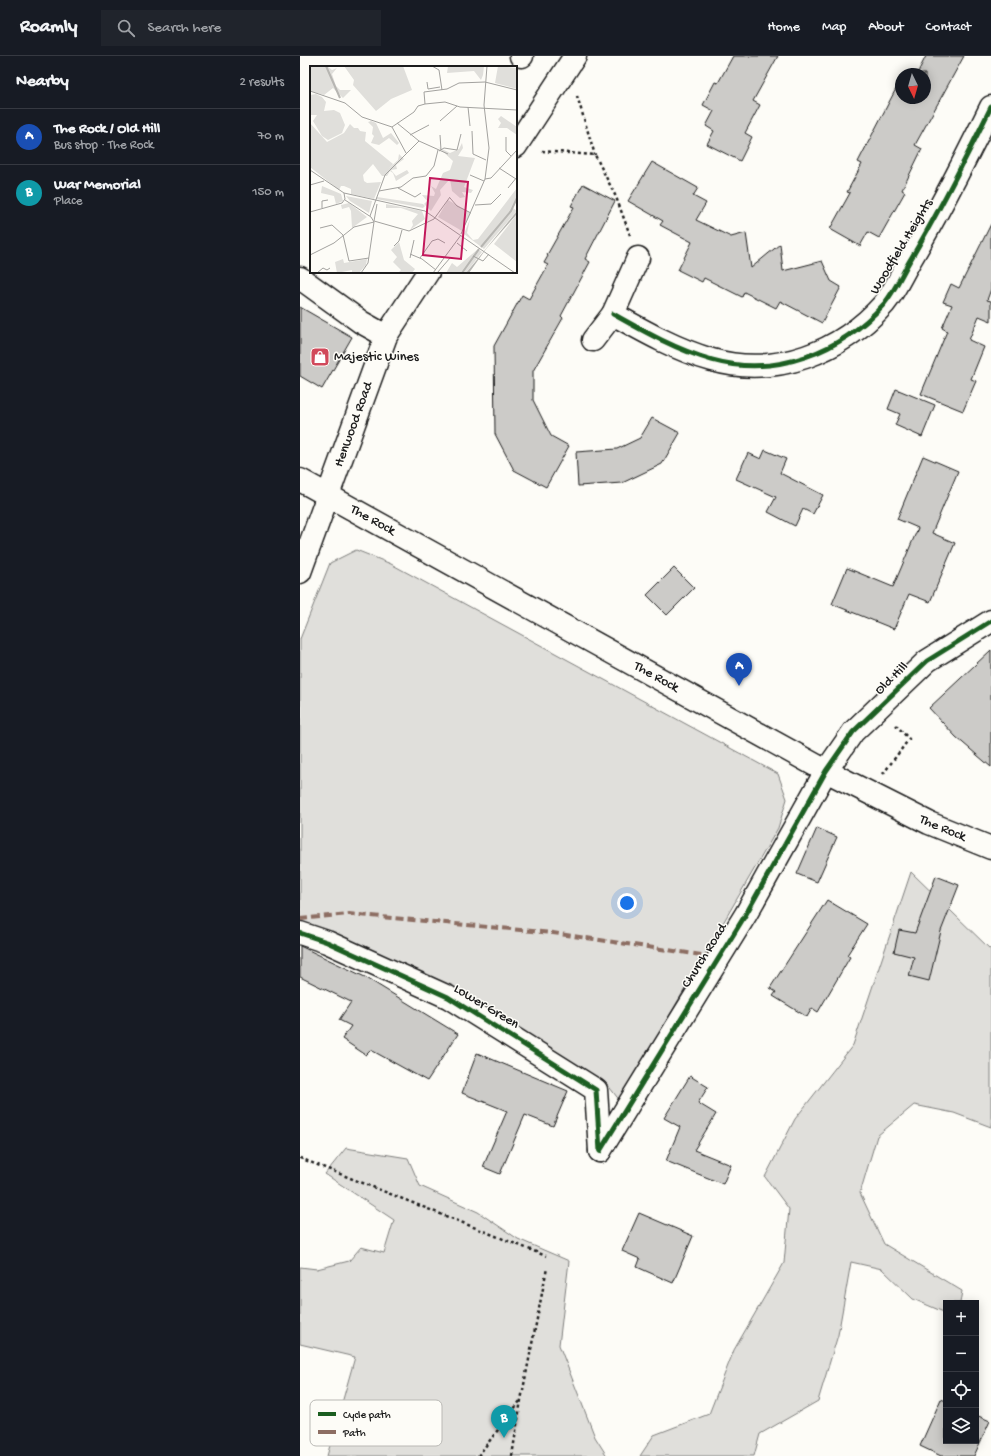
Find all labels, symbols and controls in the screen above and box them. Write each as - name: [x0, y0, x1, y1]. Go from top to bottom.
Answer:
- search box: [101, 10, 381, 46]
- text: Roamly: [20, 16, 77, 39]
- icon: search: [115, 17, 137, 39]
- text: Search here: [147, 19, 221, 37]
- text: Home: [768, 19, 800, 36]
- text: Map: [822, 19, 846, 36]
- text: About: [868, 19, 904, 36]
- text: Contact: [926, 19, 971, 36]
- inset map: [310, 66, 517, 273]
- north arrow: [895, 68, 931, 104]
- text: Nearby: [16, 72, 69, 92]
- text: 2 results: [239, 75, 284, 90]
- text: The Rock / Old Hill: [54, 120, 160, 138]
- text: A: [25, 129, 33, 144]
- text: 70 m: [258, 129, 284, 144]
- text: Bus stop · The Rock: [54, 138, 154, 153]
- text: War Memorial: [54, 176, 141, 194]
- text: B: [26, 185, 32, 200]
- text: 150 m: [252, 185, 284, 200]
- text: Place: [54, 194, 82, 209]
- street label: Woodfield Heights: [867, 195, 938, 298]
- shop icon: Majestic Wines: [309, 346, 331, 368]
- place label: Majestic Wines: [334, 349, 420, 366]
- street label: Henwood Road: [330, 378, 378, 469]
- street label: The Rock: [346, 500, 400, 540]
- pin: A: [726, 653, 752, 686]
- street label: The Rock: [630, 657, 683, 697]
- street label: Old Hill: [872, 659, 912, 699]
- street label: The Rock: [915, 810, 970, 846]
- your location: [617, 893, 637, 913]
- street label: Church Road: [678, 919, 732, 991]
- street label: Lower Green: [450, 981, 522, 1033]
- map controls: [943, 1300, 979, 1444]
- button: +: [943, 1300, 979, 1336]
- button: −: [943, 1336, 979, 1372]
- button: locate: [943, 1372, 979, 1408]
- legend: [310, 1400, 442, 1446]
- pin: B: [491, 1405, 517, 1438]
- button: layers: [943, 1408, 979, 1444]
- text: Cycle path: [343, 1410, 391, 1422]
- text: Path: [342, 1428, 366, 1440]

